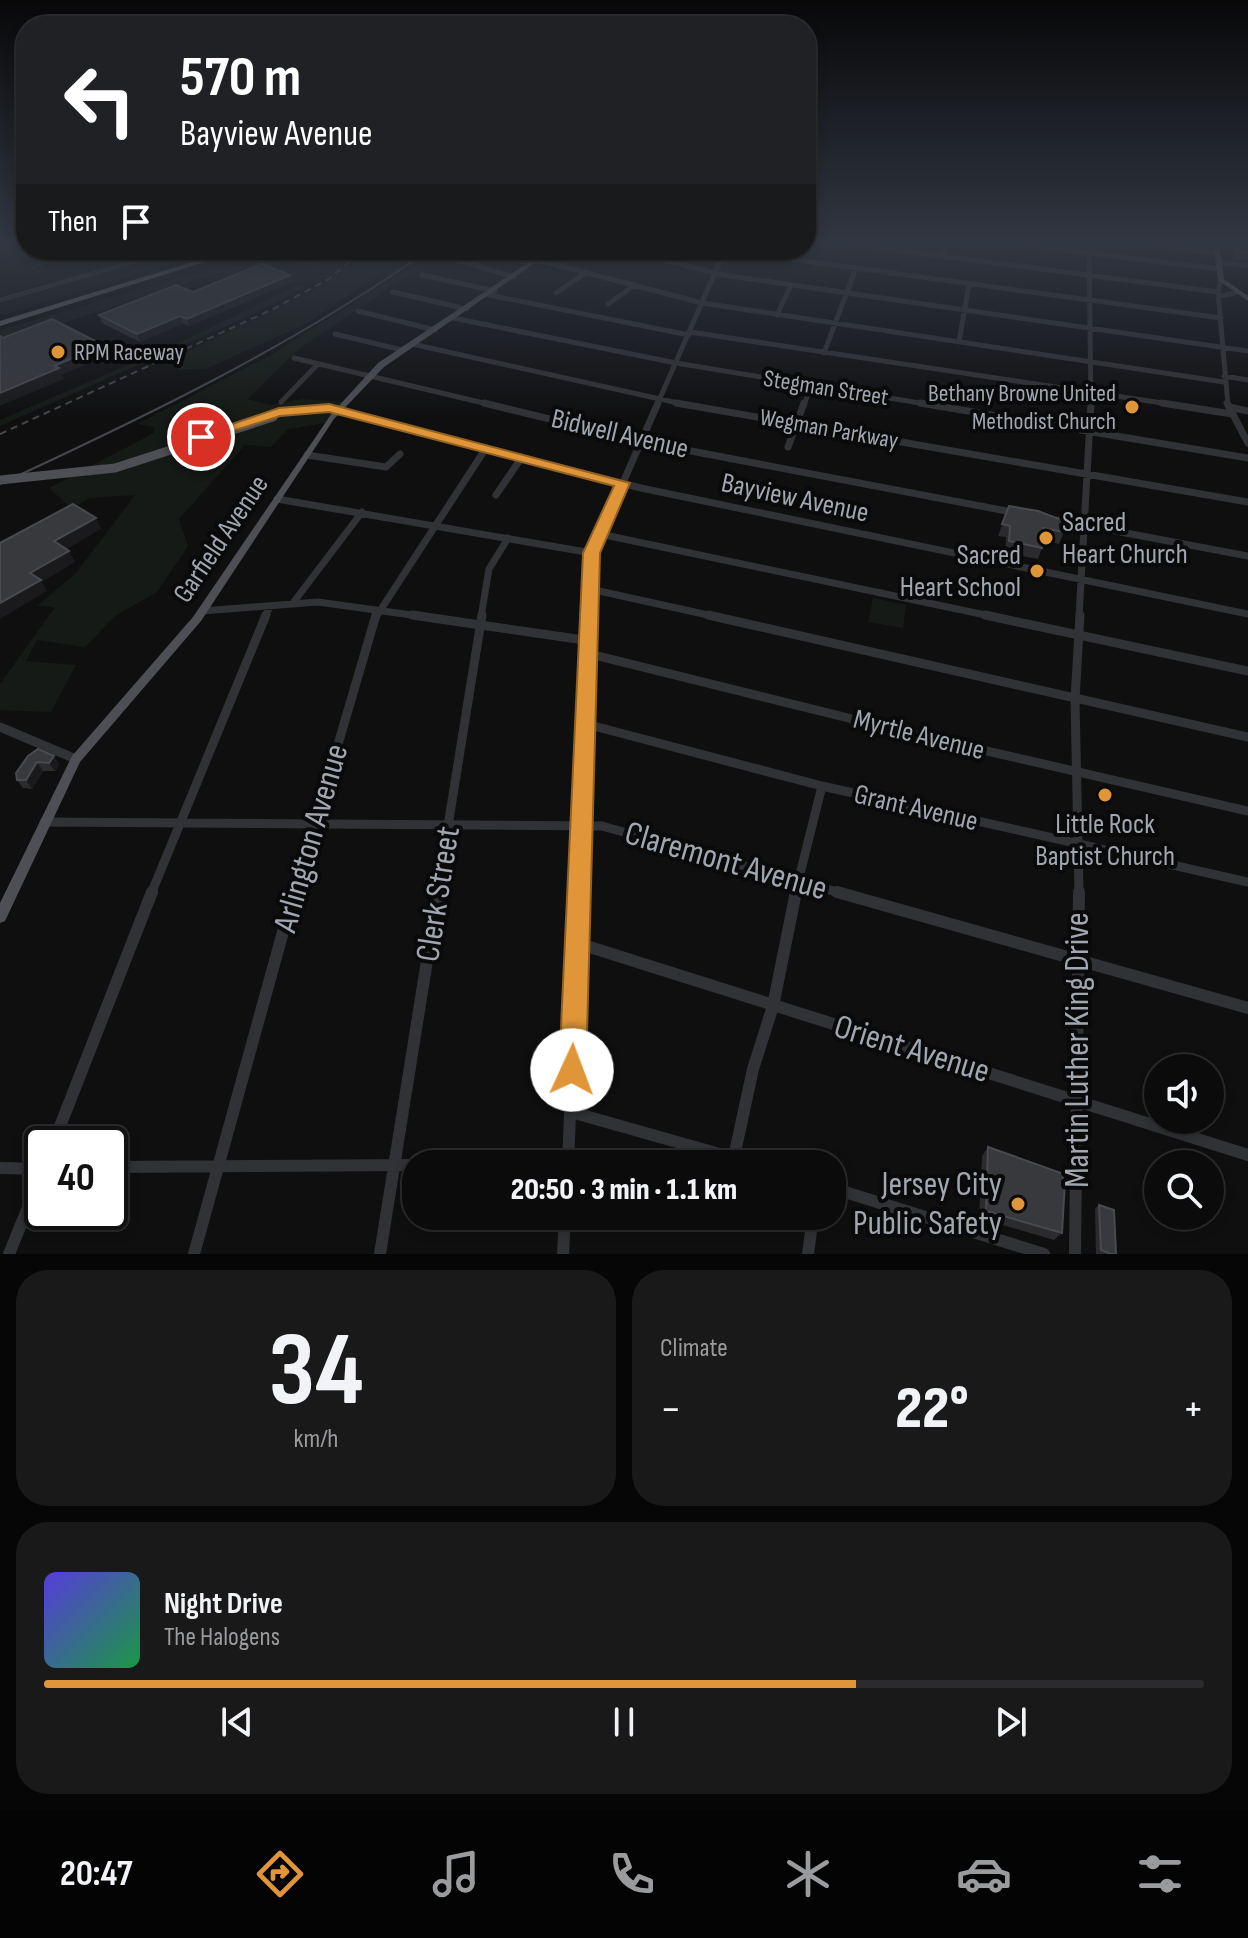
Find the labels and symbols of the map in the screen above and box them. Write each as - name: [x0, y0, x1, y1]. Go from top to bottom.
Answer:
- place label: RPM Raceway: [74, 338, 184, 367]
- marker: RPM Raceway: [49, 343, 67, 361]
- street label: Stegman Street: [762, 364, 890, 412]
- place label: Bethany Browne United Methodist Church: [928, 379, 1116, 436]
- marker: Bethany Browne United Methodist Church: [1123, 398, 1141, 416]
- street label: Bidwell Avenue: [548, 402, 692, 466]
- pin: [167, 403, 235, 471]
- street label: Wegman Parkway: [758, 403, 900, 455]
- street label: Bayview Avenue: [718, 466, 872, 530]
- street label: Garfield Avenue: [166, 469, 276, 609]
- place label: Sacred Heart Church: [1062, 506, 1188, 571]
- marker: Sacred Heart Church: [1037, 529, 1055, 547]
- place label: Sacred Heart School: [900, 539, 1021, 604]
- marker: Sacred Heart School: [1028, 562, 1046, 580]
- street label: Myrtle Avenue: [850, 703, 988, 767]
- street label: Arlington Avenue: [264, 739, 357, 938]
- street label: Grant Avenue: [851, 778, 981, 838]
- marker: Little Rock Baptist Church: [1096, 786, 1114, 804]
- place label: Little Rock Baptist Church: [1035, 808, 1175, 873]
- street label: Claremont Avenue: [620, 813, 832, 909]
- street label: Clerk Street: [407, 823, 469, 965]
- street label: Martin Luther King Drive: [1057, 912, 1098, 1188]
- street label: Orient Avenue: [829, 1006, 995, 1092]
- position arrow: [530, 1028, 614, 1112]
- speed limit sign: 40: [24, 1126, 128, 1230]
- place label: Jersey City Public Safety: [853, 1164, 1002, 1244]
- marker: Jersey City Public Safety: [1009, 1195, 1027, 1213]

